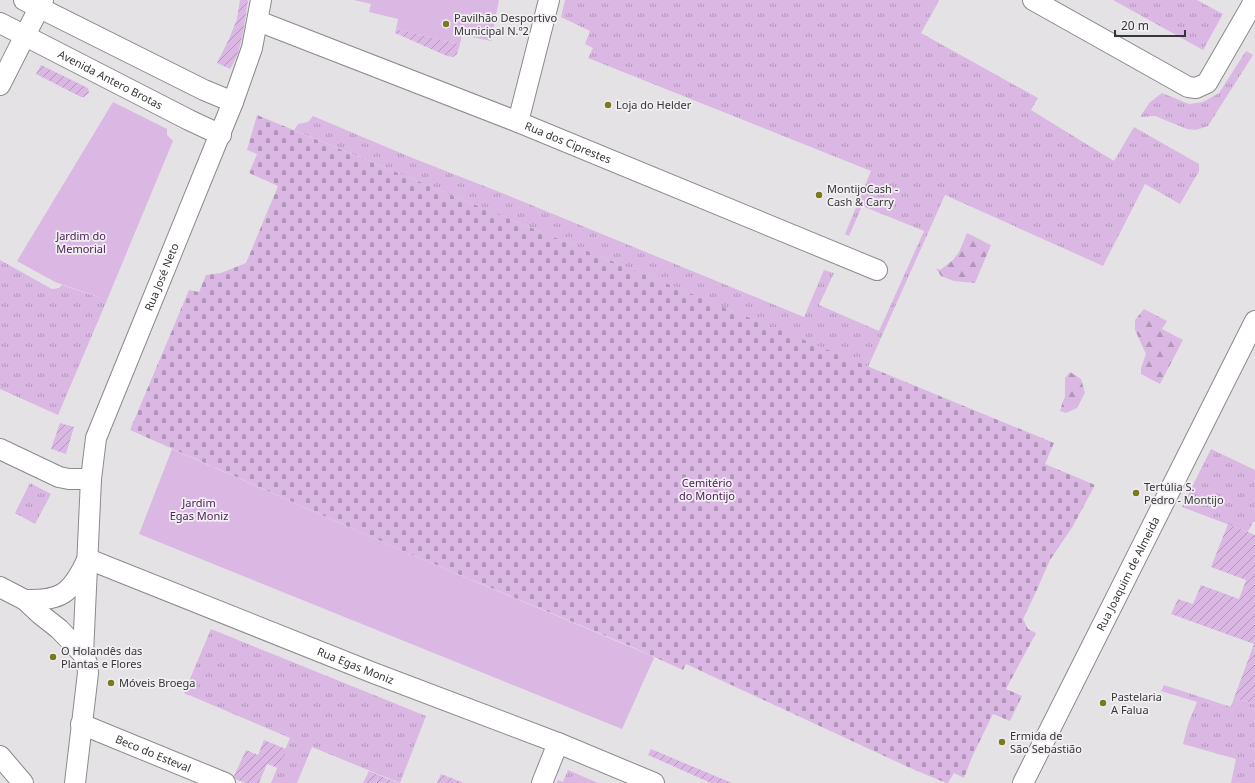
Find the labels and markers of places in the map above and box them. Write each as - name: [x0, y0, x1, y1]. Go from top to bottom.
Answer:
- place label: Pavilhão Desportivo Municipal N.º2: [454, 10, 557, 38]
- marker: Pavilhão Desportivo Municipal N.º2: [441, 19, 451, 29]
- place label: Loja do Helder: [616, 97, 692, 112]
- marker: Loja do Helder: [603, 100, 613, 110]
- place label: MontijoCash - Cash & Carry: [827, 181, 899, 209]
- marker: MontijoCash - Cash & Carry: [814, 190, 824, 200]
- place label: Tertúlia S. Pedro - Montijo: [1144, 479, 1224, 507]
- marker: Tertúlia S. Pedro - Montijo: [1131, 488, 1141, 498]
- place label: O Holandês das Plantas e Flores: [61, 643, 142, 671]
- marker: O Holandês das Plantas e Flores: [48, 652, 58, 662]
- place label: Móveis Broega: [119, 675, 195, 690]
- marker: Móveis Broega: [106, 678, 116, 688]
- place label: Pastelaria A Falua: [1111, 689, 1162, 717]
- marker: Pastelaria A Falua: [1098, 698, 1108, 708]
- place label: Ermida de São Sebastião: [1010, 728, 1082, 756]
- marker: Ermida de São Sebastião: [997, 737, 1007, 747]

